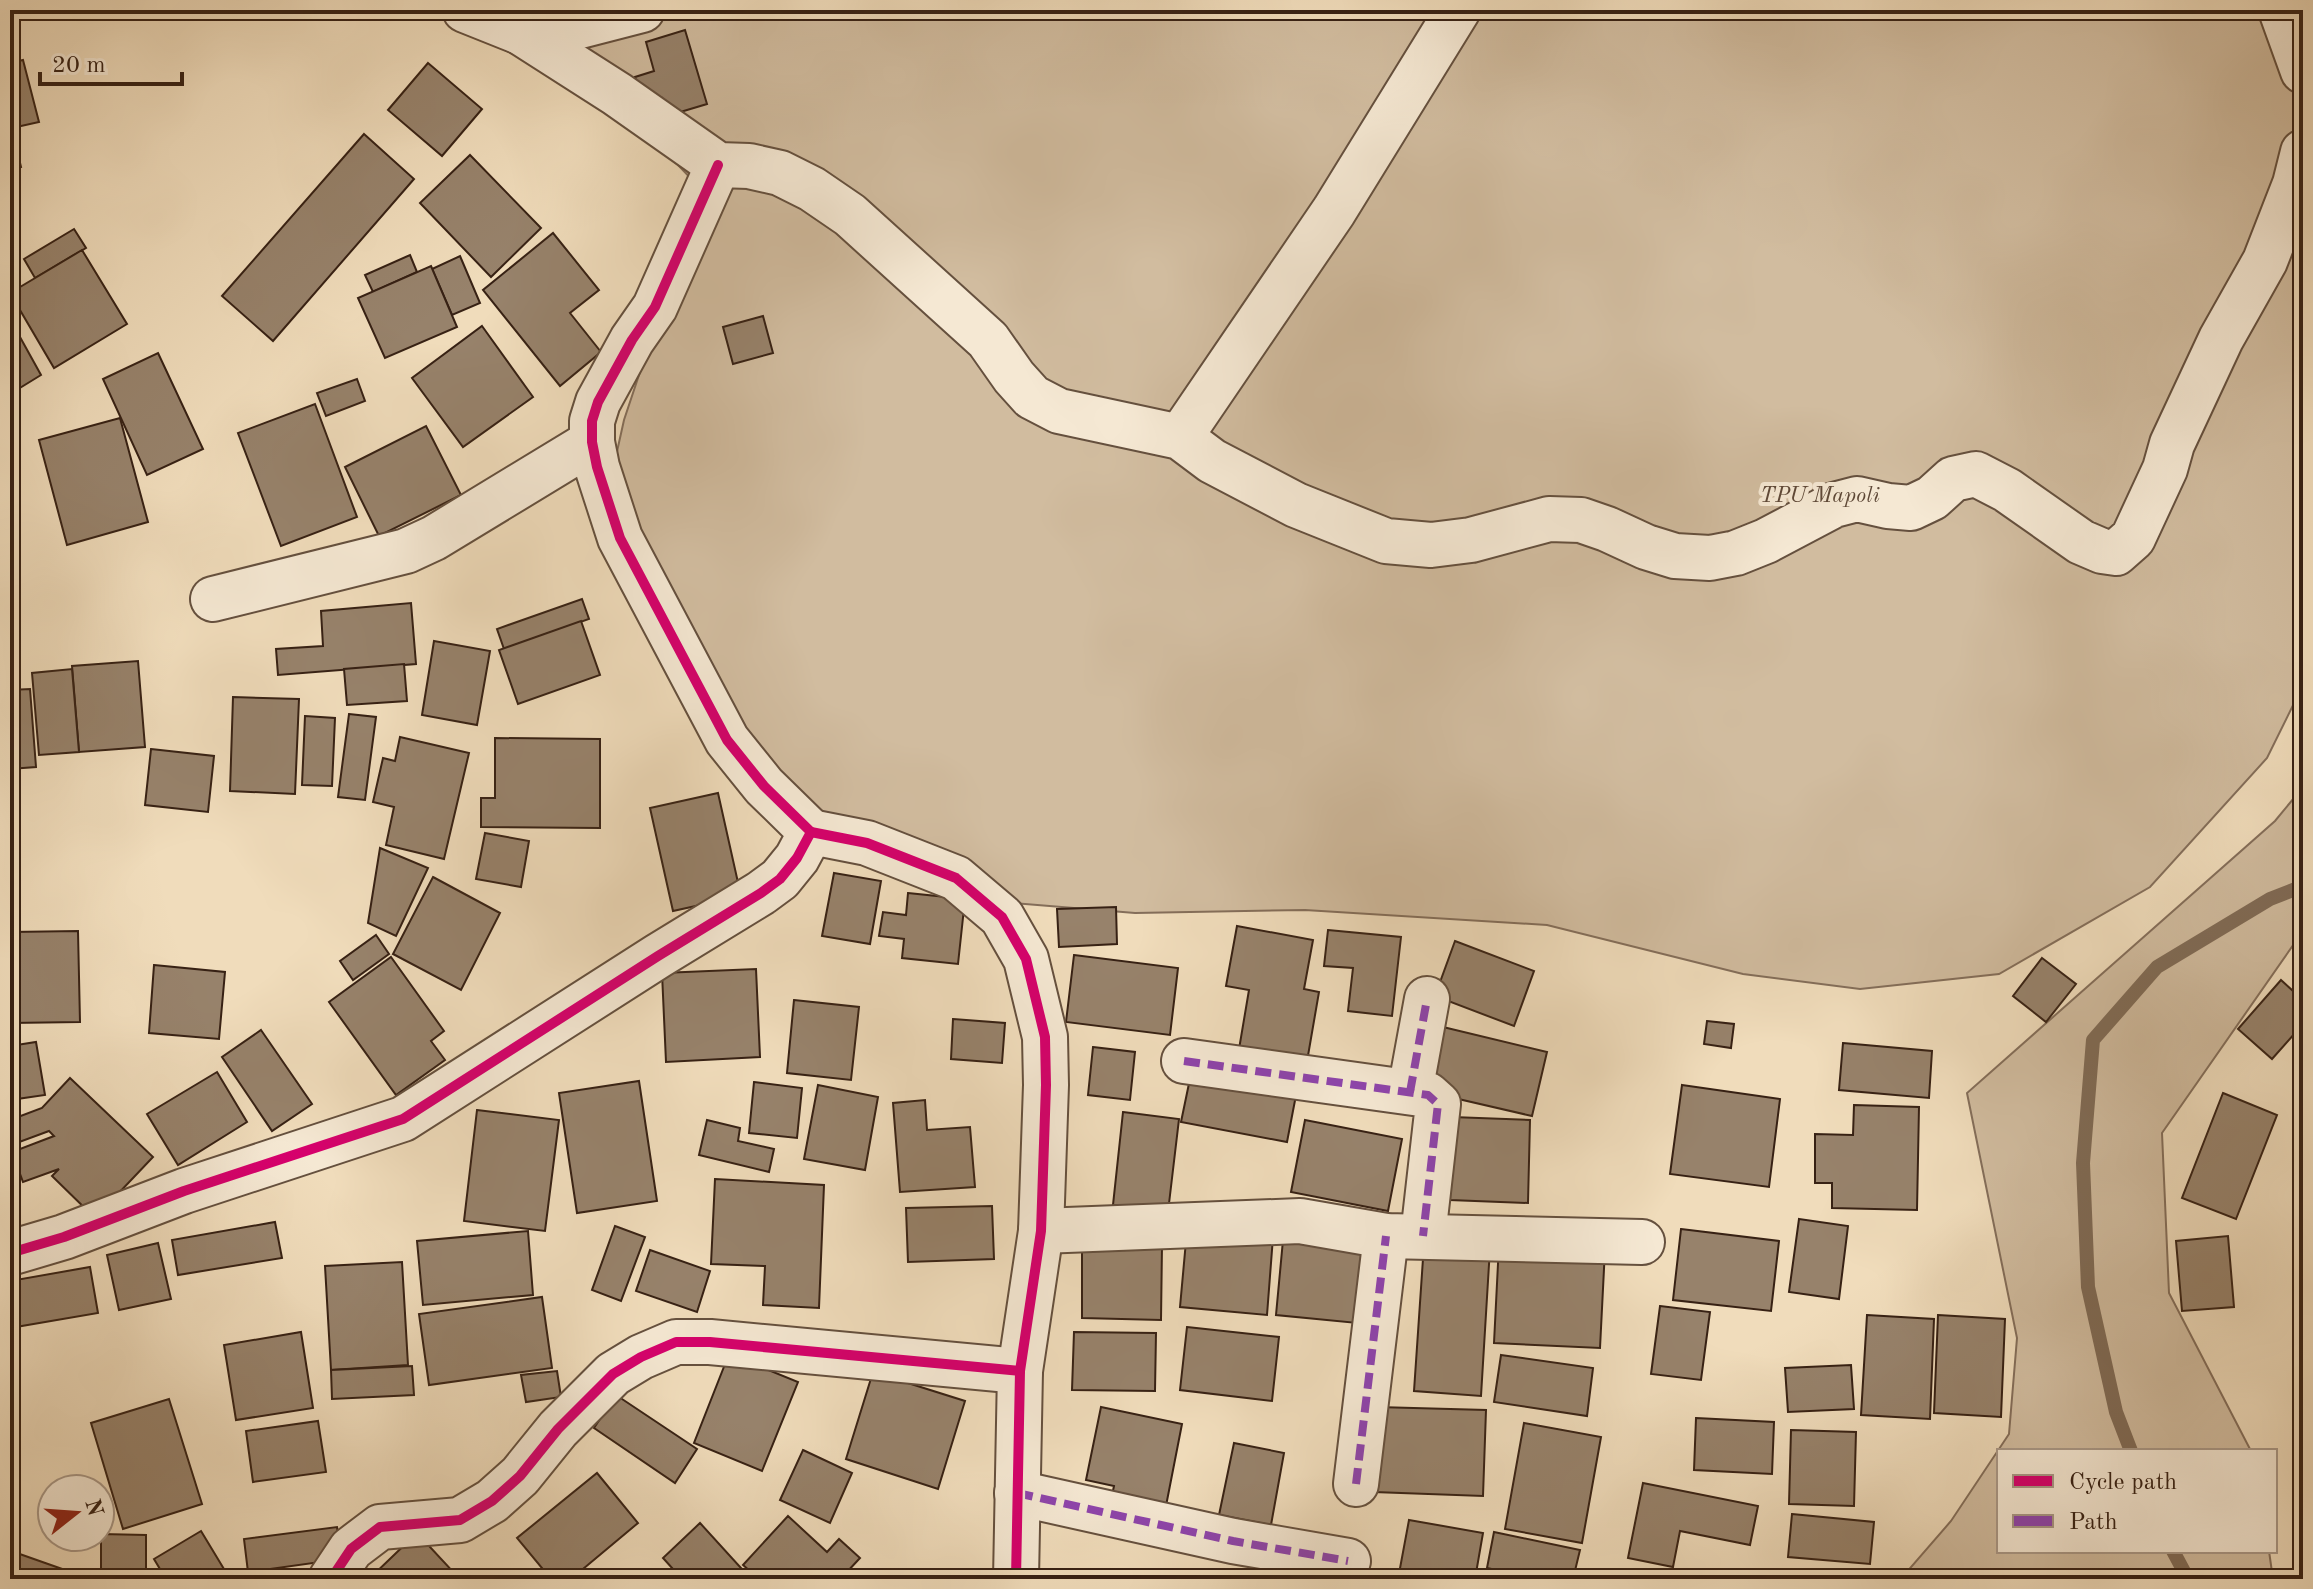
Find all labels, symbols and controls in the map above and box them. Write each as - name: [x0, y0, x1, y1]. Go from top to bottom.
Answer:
- scale bar: [40, 36, 182, 86]
- text: 20 m: [52, 54, 106, 78]
- park label: TPU Mapoli: [1760, 485, 1881, 507]
- legend: [1997, 1449, 2277, 1553]
- text: Cycle path: [2069, 1471, 2177, 1495]
- north arrow: [36, 1473, 116, 1553]
- text: N: [80, 1496, 106, 1519]
- text: Path: [2069, 1511, 2118, 1535]

